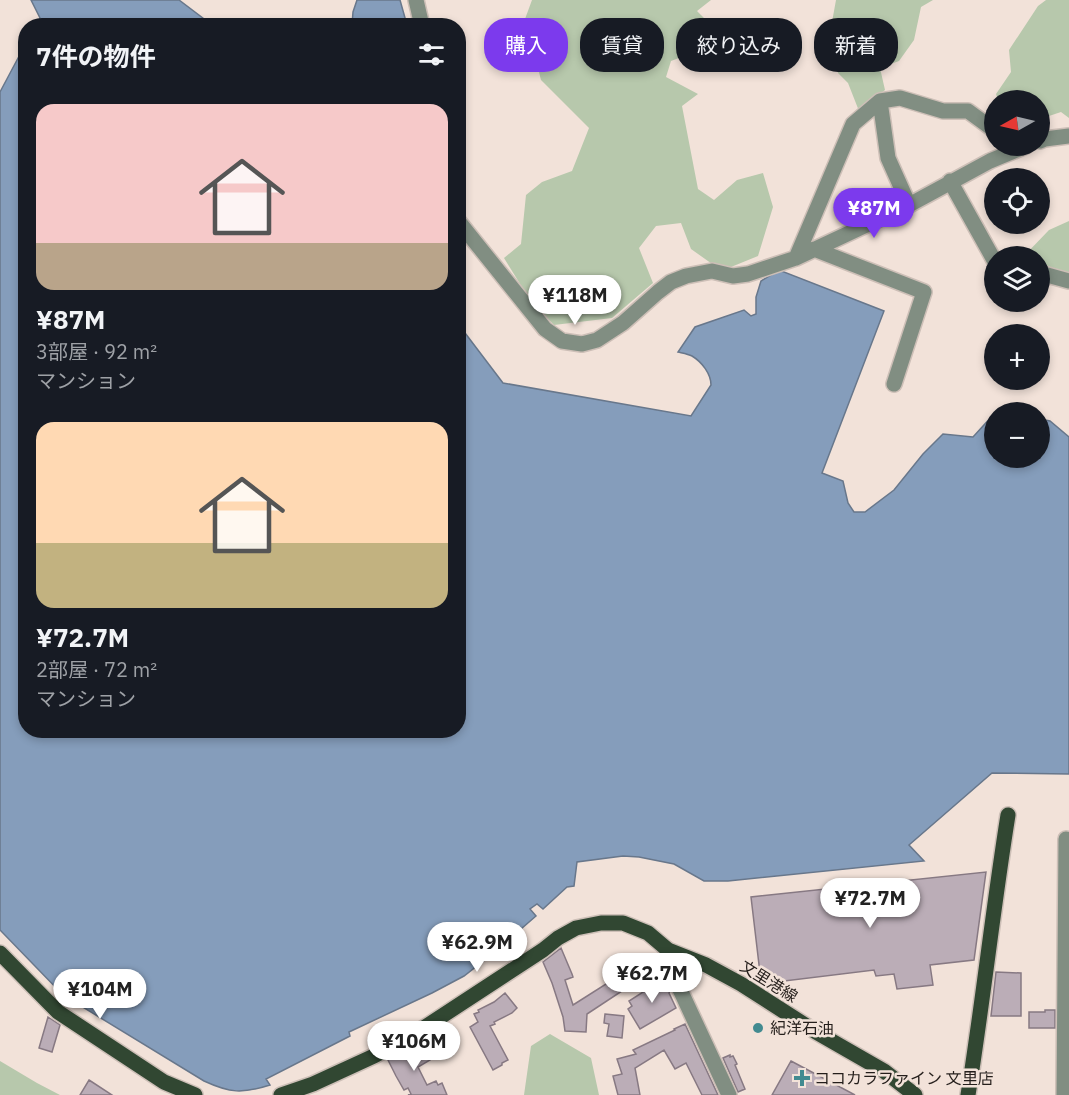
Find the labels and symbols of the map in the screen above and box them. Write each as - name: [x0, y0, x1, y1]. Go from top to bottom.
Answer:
- north arrow: [984, 90, 1050, 156]
- pin: ¥87M: [838, 188, 910, 239]
- pin: ¥118M: [533, 275, 617, 326]
- pin: ¥72.7M: [821, 878, 919, 929]
- pin: ¥62.9M: [428, 922, 526, 973]
- pin: ¥62.7M: [603, 953, 701, 1004]
- street label: 文里港線: [737, 956, 801, 1006]
- pin: ¥104M: [58, 969, 142, 1020]
- place label: 紀洋石油: [770, 1018, 834, 1038]
- pin: ¥106M: [372, 1021, 456, 1072]
- marker: 紀洋石油: [751, 1021, 765, 1035]
- place label: ココカラファイン 文里店: [814, 1068, 994, 1088]
- marker: ココカラファイン 文里店: [795, 1071, 809, 1085]

